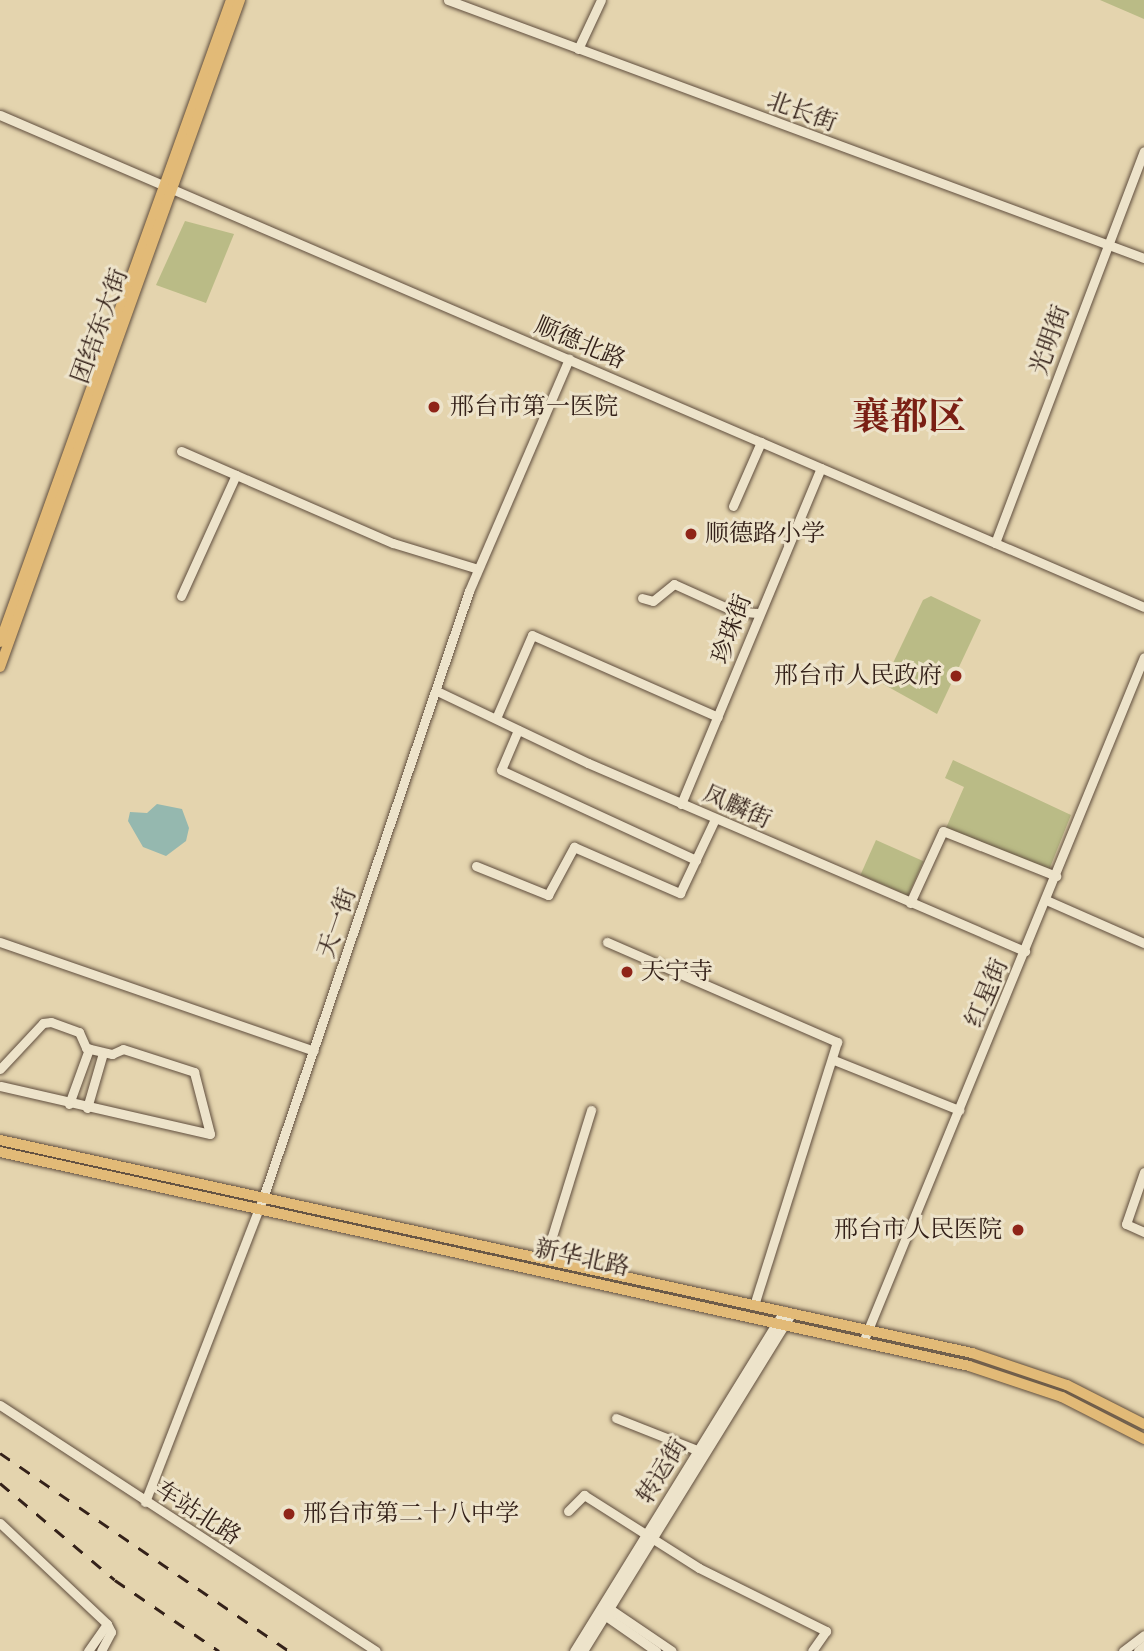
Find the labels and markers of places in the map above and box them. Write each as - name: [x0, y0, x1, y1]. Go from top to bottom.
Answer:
- place label: 邢台市第一医院: [450, 393, 618, 421]
- marker: 邢台市第一医院: [424, 397, 444, 417]
- place label: 顺德路小学: [705, 520, 825, 548]
- marker: 顺德路小学: [683, 526, 699, 542]
- place label: 邢台市人民政府: [774, 662, 942, 690]
- marker: 邢台市人民政府: [948, 668, 964, 684]
- place label: 天宁寺: [641, 958, 713, 986]
- marker: 天宁寺: [619, 964, 635, 980]
- place label: 邢台市人民医院: [834, 1216, 1002, 1244]
- marker: 邢台市人民医院: [1008, 1220, 1028, 1240]
- place label: 邢台市第二十八中学: [303, 1500, 519, 1528]
- marker: 邢台市第二十八中学: [281, 1506, 297, 1522]

